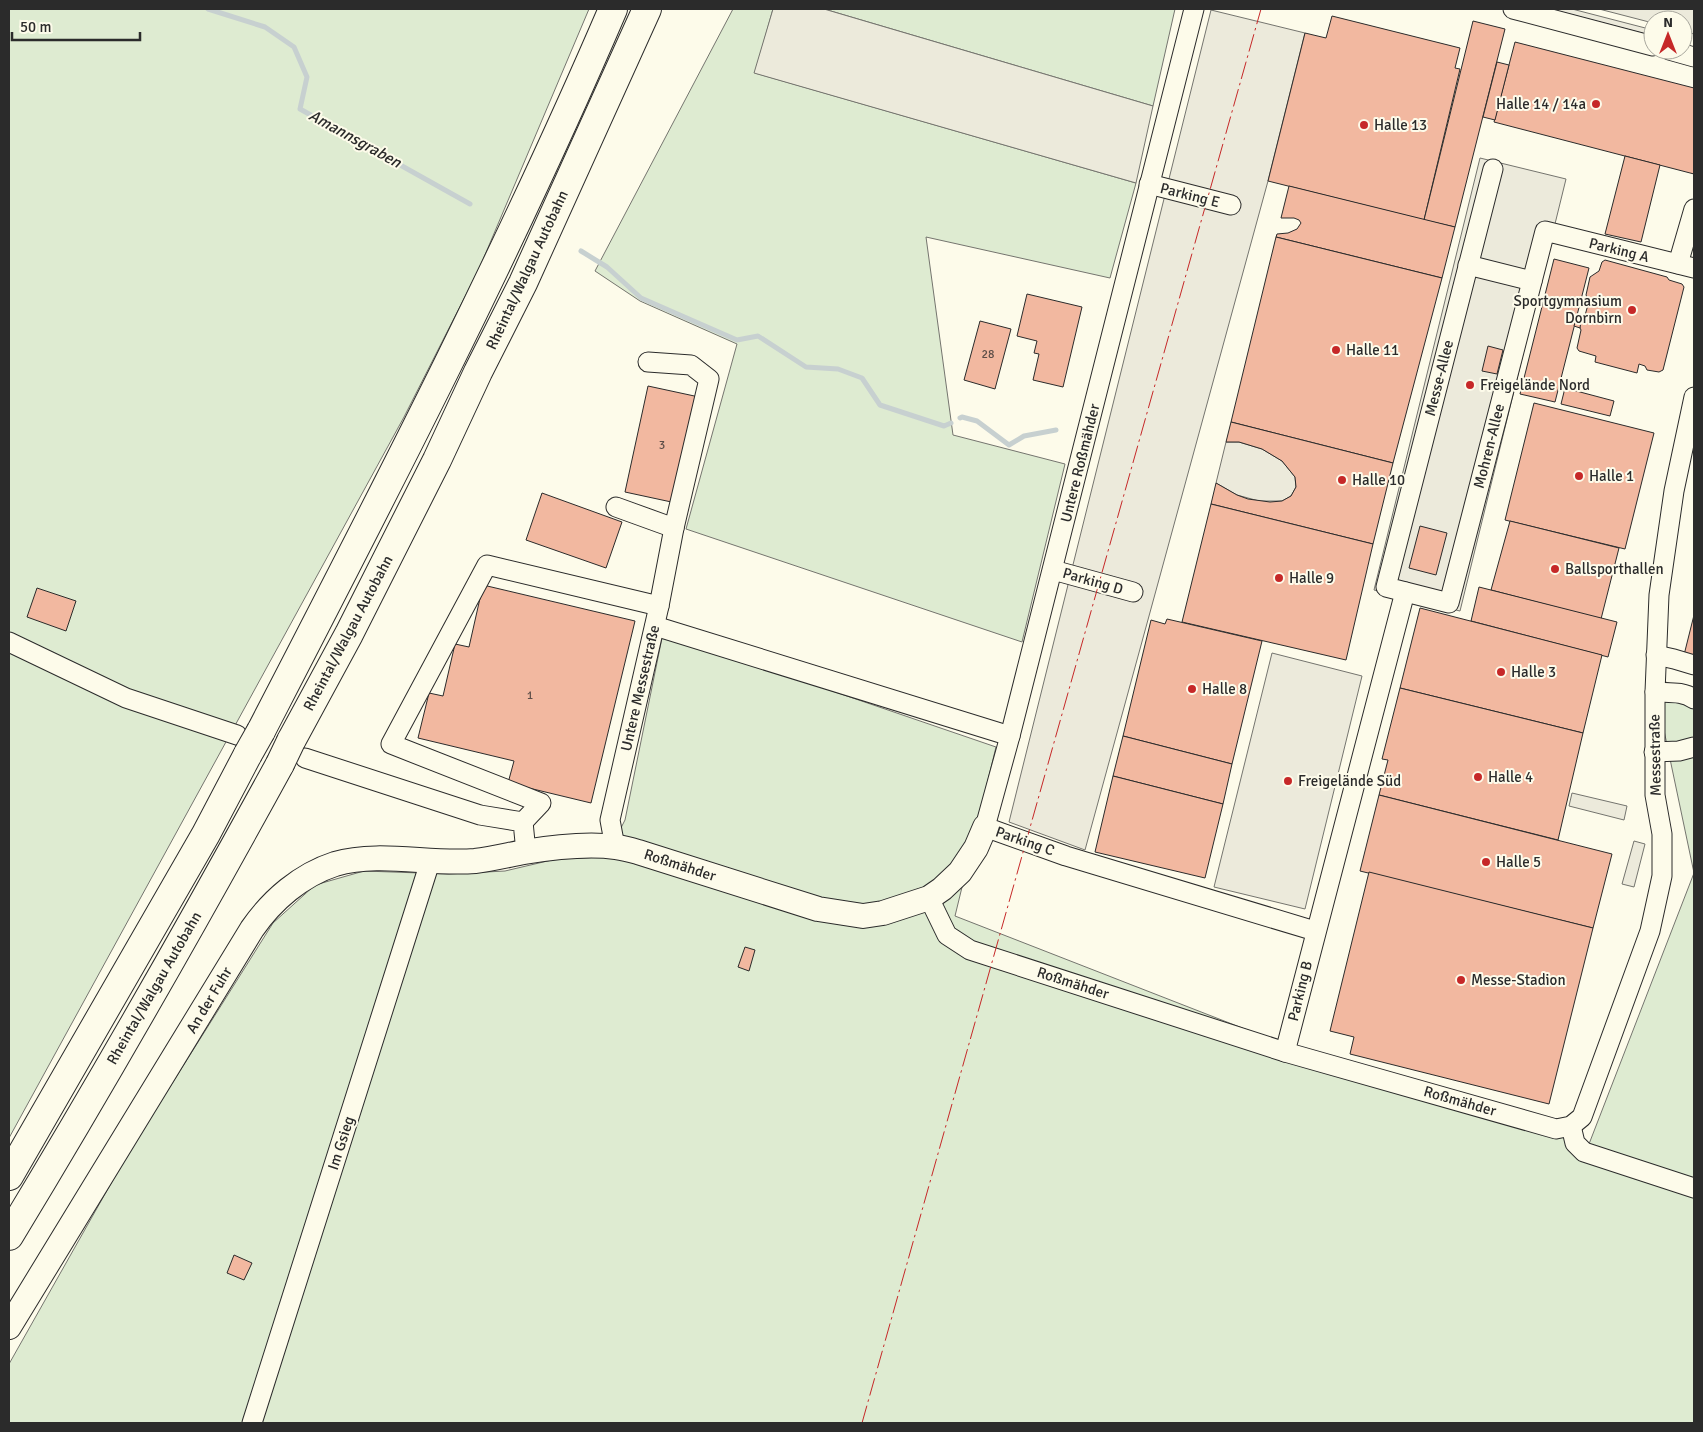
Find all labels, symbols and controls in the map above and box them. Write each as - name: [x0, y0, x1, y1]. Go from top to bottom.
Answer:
- scale bar: [12, 10, 140, 42]
- north arrow: [1643, 10, 1693, 60]
- text: N: [1663, 14, 1673, 31]
- text: 50 m: [20, 18, 51, 36]
- place label: Halle 14 / 14a: [1496, 95, 1586, 113]
- marker: Halle 14 / 14a: [1590, 98, 1602, 110]
- water label: Amannsgraben: [305, 105, 406, 173]
- place label: Halle 13: [1374, 116, 1427, 134]
- marker: Halle 13: [1358, 119, 1370, 131]
- street label: Parking E: [1158, 179, 1222, 211]
- street label: Rheintal/Walgau Autobahn: [482, 187, 572, 353]
- street label: Parking A: [1587, 234, 1651, 266]
- place label: Sportgymnasium Dornbirn: [1513, 292, 1622, 327]
- marker: Sportgymnasium Dornbirn: [1626, 304, 1638, 316]
- street label: Messe-Allee: [1421, 338, 1457, 418]
- place label: Halle 11: [1346, 341, 1399, 359]
- marker: Halle 11: [1330, 344, 1342, 356]
- house number: 28: [982, 347, 994, 362]
- place label: Freigelände Nord: [1480, 376, 1590, 394]
- marker: Freigelände Nord: [1464, 379, 1476, 391]
- street label: Untere Roßmähder: [1057, 401, 1104, 524]
- street label: Mohren-Allee: [1470, 402, 1508, 490]
- house number: 3: [659, 438, 665, 453]
- place label: Halle 1: [1589, 467, 1634, 485]
- marker: Halle 1: [1573, 470, 1585, 482]
- place label: Halle 10: [1352, 471, 1405, 489]
- marker: Halle 10: [1336, 474, 1348, 486]
- street label: Rheintal/Walgau Autobahn: [299, 552, 397, 714]
- place label: Ballsporthallen: [1565, 560, 1664, 578]
- marker: Ballsporthallen: [1549, 563, 1561, 575]
- street label: Parking D: [1061, 564, 1125, 598]
- place label: Halle 9: [1289, 569, 1334, 587]
- marker: Halle 9: [1273, 572, 1285, 584]
- street label: Untere Messestraße: [617, 623, 663, 753]
- place label: Halle 3: [1511, 663, 1556, 681]
- marker: Halle 3: [1495, 666, 1507, 678]
- place label: Halle 8: [1202, 680, 1247, 698]
- marker: Halle 8: [1186, 683, 1198, 695]
- house number: 1: [527, 688, 533, 703]
- street label: Messestraße: [1645, 714, 1665, 796]
- place label: Halle 4: [1488, 768, 1533, 786]
- marker: Halle 4: [1472, 771, 1484, 783]
- place label: Freigelände Süd: [1298, 772, 1401, 790]
- marker: Freigelände Süd: [1282, 775, 1294, 787]
- street label: Parking C: [993, 823, 1057, 859]
- street label: Roßmähder: [642, 845, 719, 885]
- place label: Halle 5: [1496, 853, 1541, 871]
- marker: Halle 5: [1480, 856, 1492, 868]
- street label: Rheintal/Walgau Autobahn: [103, 908, 205, 1068]
- street label: Parking B: [1284, 959, 1316, 1023]
- street label: An der Fuhr: [182, 963, 236, 1036]
- street label: Roßmähder: [1035, 963, 1112, 1003]
- place label: Messe-Stadion: [1471, 971, 1566, 989]
- marker: Messe-Stadion: [1455, 974, 1467, 986]
- street label: Roßmähder: [1422, 1082, 1499, 1120]
- street label: Im Gsieg: [324, 1114, 358, 1172]

